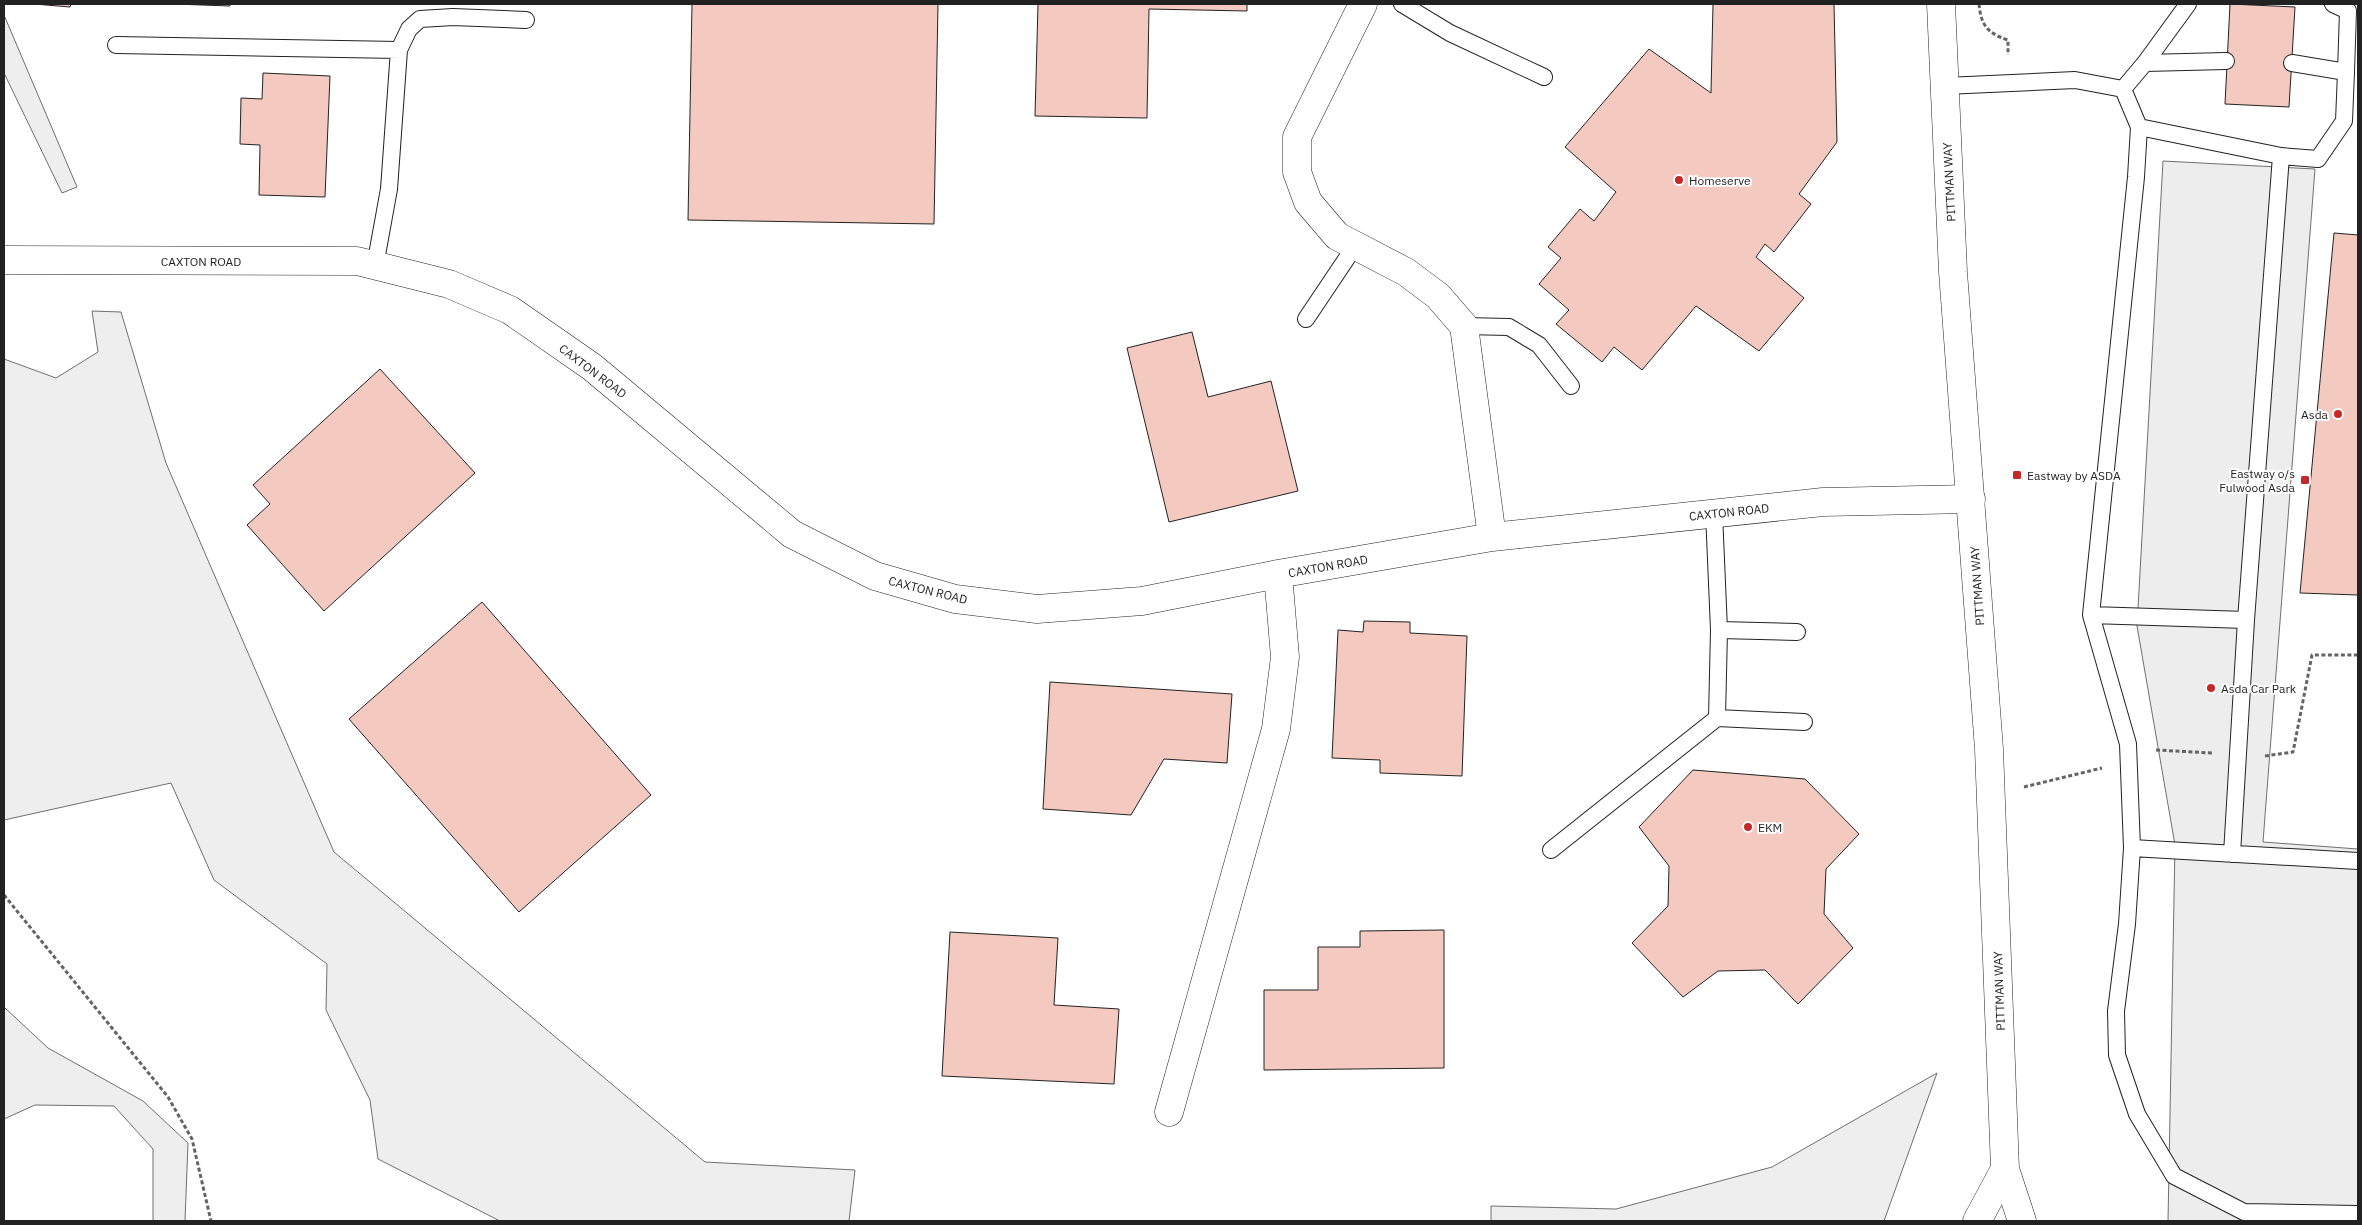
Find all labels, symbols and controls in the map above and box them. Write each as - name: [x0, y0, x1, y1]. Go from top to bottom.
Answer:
- street label: PITTMAN WAY: [1939, 142, 1959, 222]
- place label: Homeserve: [1689, 173, 1751, 188]
- marker: Homeserve: [1673, 174, 1685, 186]
- street label: CAXTON ROAD: [161, 254, 241, 269]
- street label: CAXTON ROAD: [556, 341, 630, 401]
- place label: Asda: [2301, 407, 2329, 422]
- marker: Asda: [2332, 408, 2344, 420]
- place label: Eastway o/s Fulwood Asda: [2219, 466, 2296, 495]
- place label: Eastway by ASDA: [2027, 468, 2121, 483]
- marker: Eastway by ASDA: [2011, 469, 2023, 481]
- marker: Eastway o/s Fulwood Asda: [2299, 474, 2311, 486]
- street label: CAXTON ROAD: [1688, 500, 1770, 524]
- street label: PITTMAN WAY: [1967, 546, 1987, 626]
- street label: CAXTON ROAD: [1287, 552, 1369, 580]
- street label: CAXTON ROAD: [887, 573, 969, 607]
- place label: Asda Car Park: [2221, 681, 2297, 696]
- marker: Asda Car Park: [2205, 682, 2217, 694]
- place label: EKM: [1758, 820, 1782, 835]
- marker: EKM: [1742, 821, 1754, 833]
- street label: PITTMAN WAY: [1990, 951, 2008, 1031]

